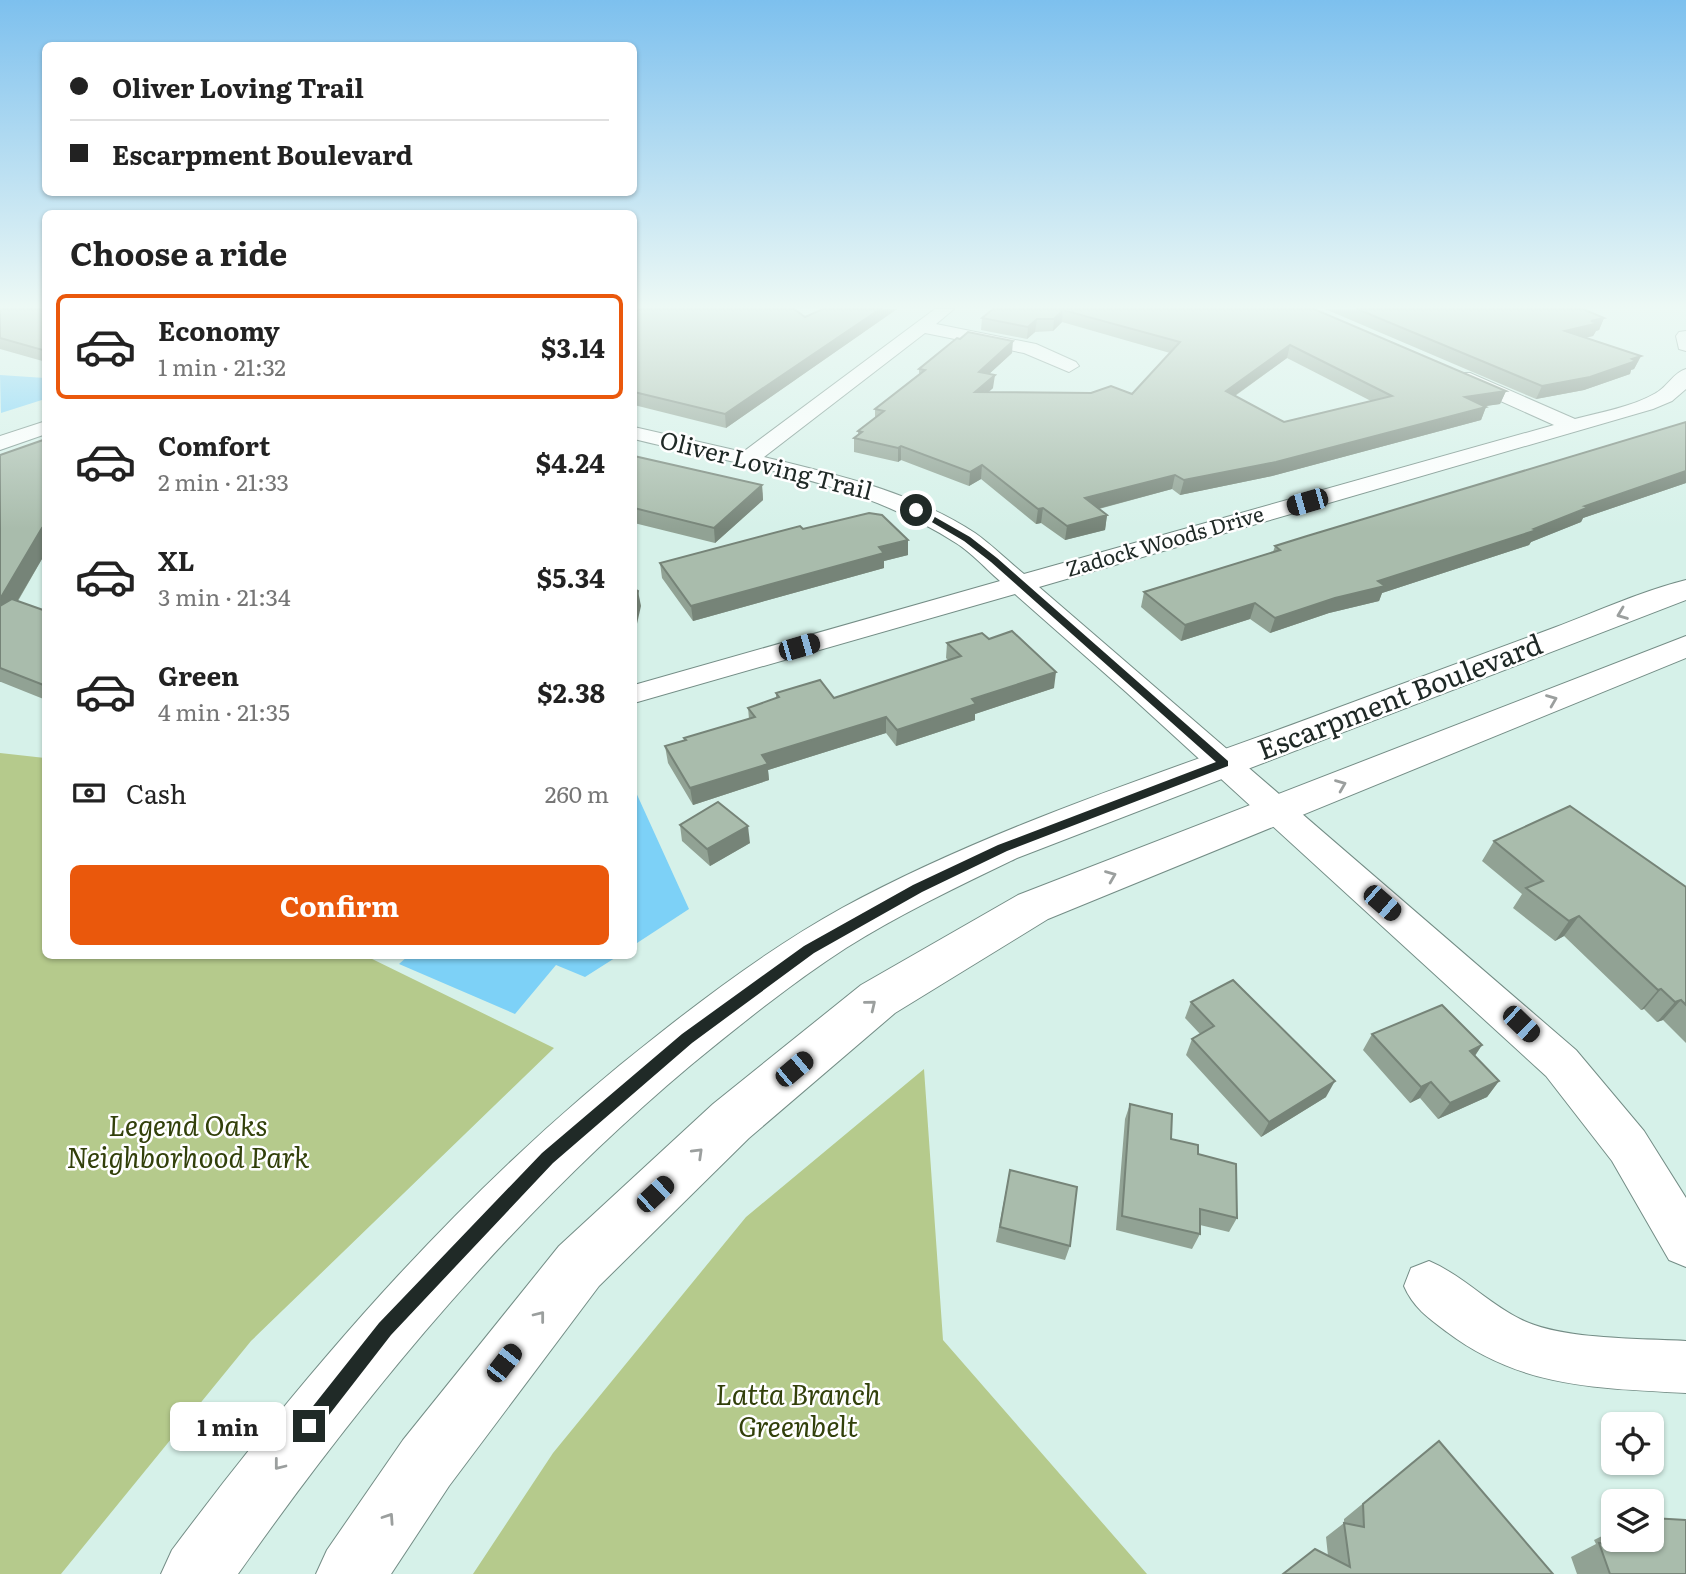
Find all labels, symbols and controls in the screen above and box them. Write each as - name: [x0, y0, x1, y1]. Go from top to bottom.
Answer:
- text: Oliver Loving Trail: [112, 67, 364, 106]
- text: Escarpment Boulevard: [112, 134, 413, 173]
- text: Choose a ride: [70, 228, 287, 276]
- text: Economy: [158, 310, 280, 349]
- icon: car: [74, 315, 137, 378]
- text: $3.14: [541, 327, 605, 366]
- text: 1 min · 21:32: [158, 349, 286, 383]
- street label: Oliver Loving Trail: [657, 420, 877, 507]
- text: Comfort: [158, 425, 270, 464]
- icon: car: [74, 430, 137, 493]
- text: $4.24: [536, 442, 605, 481]
- text: 2 min · 21:33: [158, 464, 289, 498]
- car: [1284, 486, 1331, 518]
- route start: [900, 494, 932, 526]
- street label: Zadock Woods Drive: [1062, 496, 1267, 583]
- text: XL: [158, 540, 195, 579]
- icon: car: [74, 545, 137, 608]
- text: $5.34: [537, 557, 605, 596]
- text: 3 min · 21:34: [158, 579, 291, 613]
- one-way arrow: [1617, 605, 1629, 619]
- street label: Escarpment Boulevard: [1251, 621, 1548, 769]
- car: [776, 631, 823, 663]
- text: Green: [158, 655, 239, 694]
- icon: car: [74, 660, 137, 723]
- text: $2.38: [537, 672, 605, 711]
- text: 4 min · 21:35: [158, 694, 290, 728]
- one-way arrow: [1546, 694, 1558, 708]
- text: Cash: [126, 773, 187, 812]
- icon: cash: [70, 774, 108, 812]
- text: 260 m: [545, 776, 609, 810]
- one-way arrow: [1334, 779, 1347, 793]
- button: Confirm: [70, 865, 609, 945]
- one-way arrow: [1105, 871, 1117, 885]
- car: [1360, 881, 1405, 925]
- one-way arrow: [863, 1001, 875, 1014]
- car: [1499, 1002, 1544, 1046]
- car: [772, 1047, 817, 1091]
- park label: Legend Oaks Neighborhood Park: [67, 1103, 310, 1177]
- one-way arrow: [690, 1148, 703, 1161]
- car: [633, 1172, 678, 1216]
- one-way arrow: [532, 1312, 545, 1324]
- car: [483, 1340, 526, 1386]
- park label: Latta Branch Greenbelt: [715, 1372, 881, 1446]
- callout: 1 min: [169, 1402, 284, 1450]
- text: 1 min: [197, 1409, 259, 1443]
- route end: [293, 1410, 325, 1442]
- map controls: [1601, 1412, 1664, 1552]
- button: locate: [1601, 1412, 1664, 1475]
- one-way arrow: [274, 1457, 287, 1469]
- button: layers: [1601, 1489, 1664, 1552]
- one-way arrow: [381, 1513, 393, 1526]

